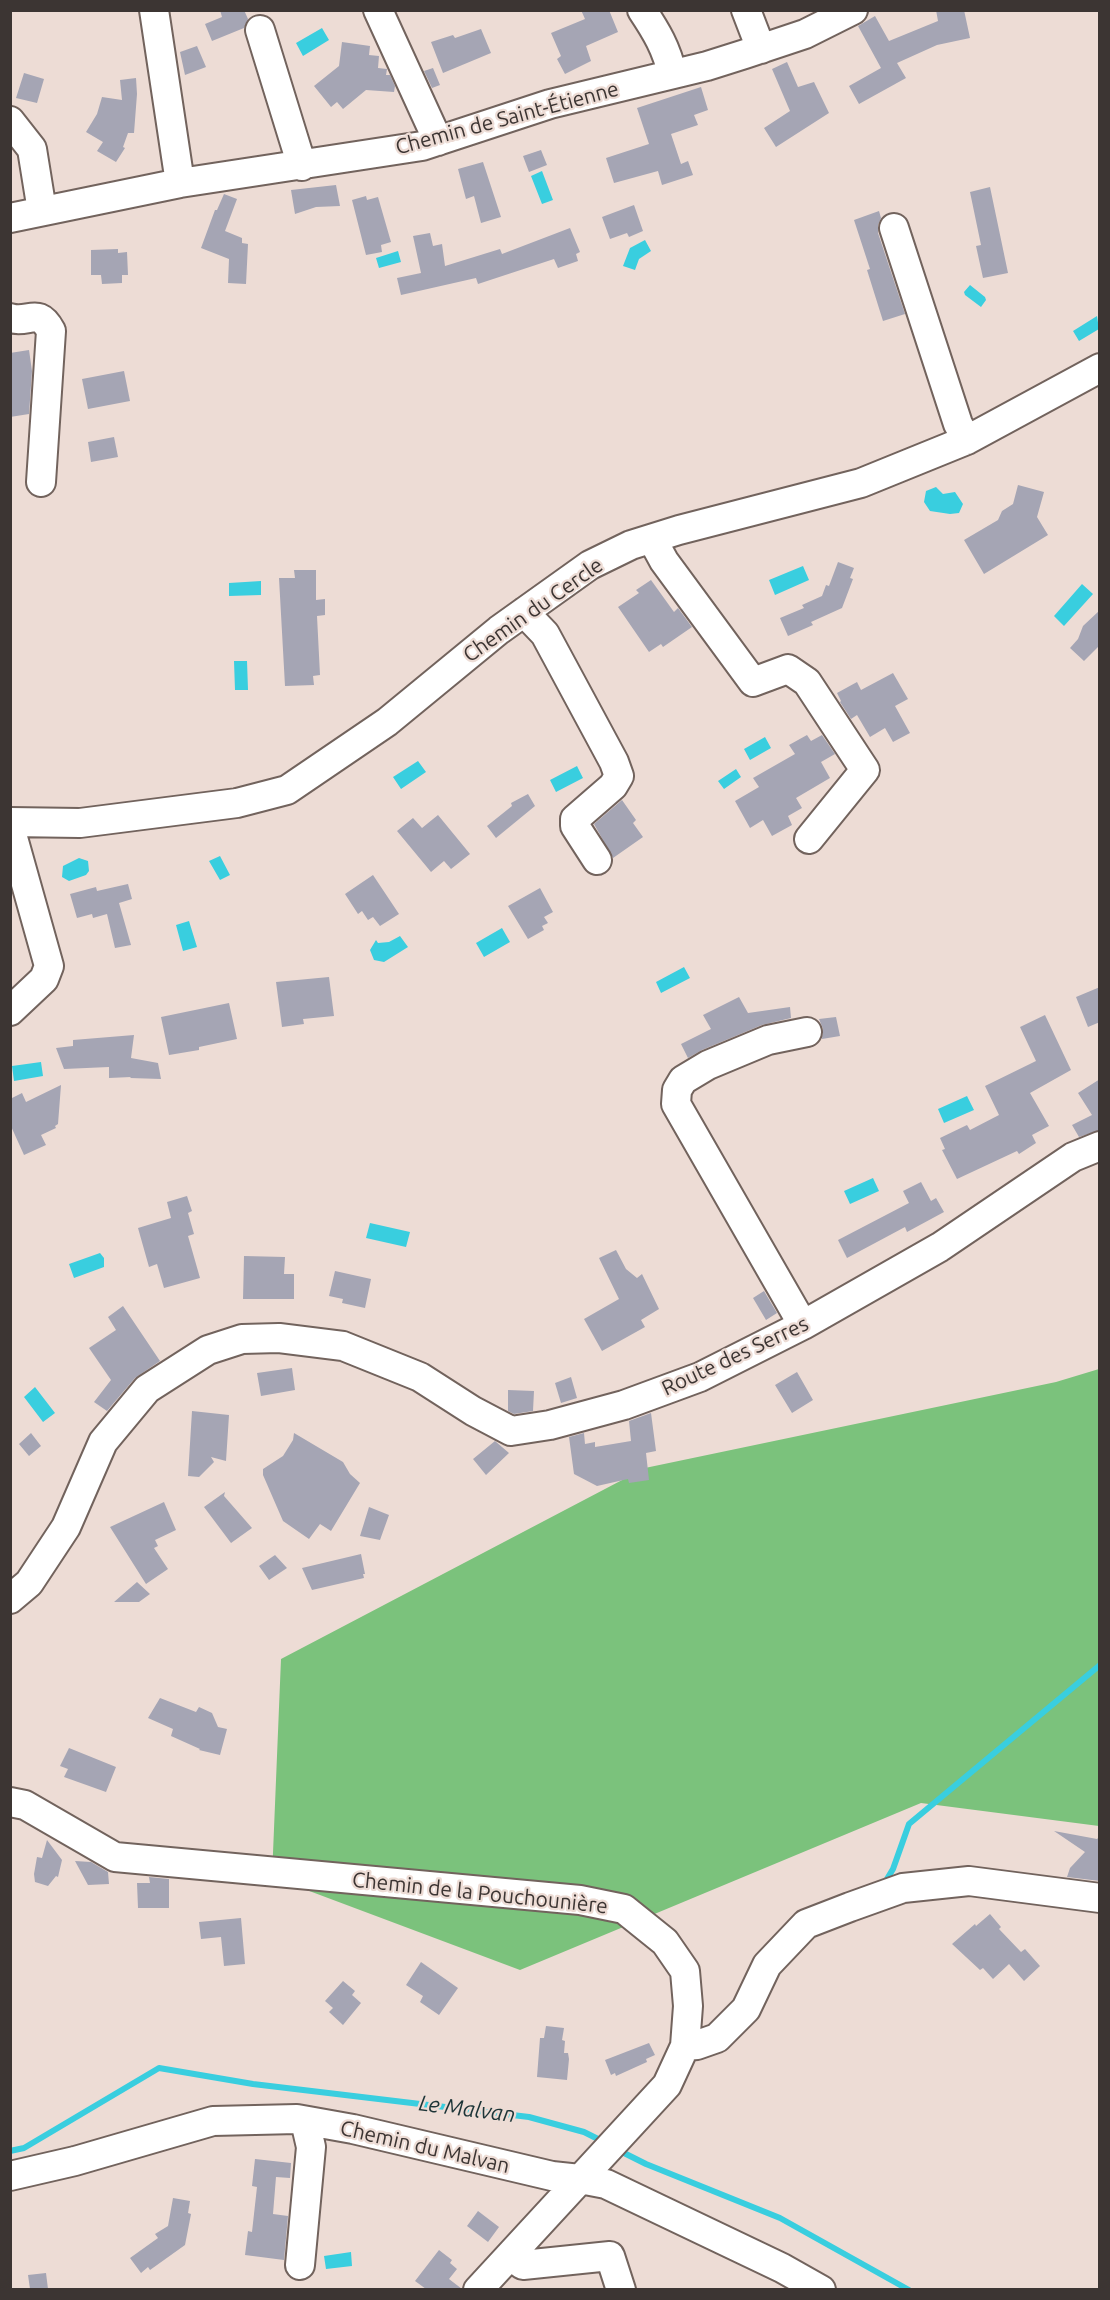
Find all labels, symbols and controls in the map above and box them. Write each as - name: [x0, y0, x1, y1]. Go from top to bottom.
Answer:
- street label: Chemin de Saint-Étienne: [393, 76, 621, 160]
- street label: Chemin du Cercle: [458, 552, 608, 668]
- street label: Route des Serres: [658, 1311, 812, 1401]
- street label: Chemin de la Pouchounière: [351, 1867, 609, 1919]
- water label: Le Malvan: [417, 2090, 517, 2128]
- street label: Chemin du Malvan: [338, 2115, 512, 2179]

